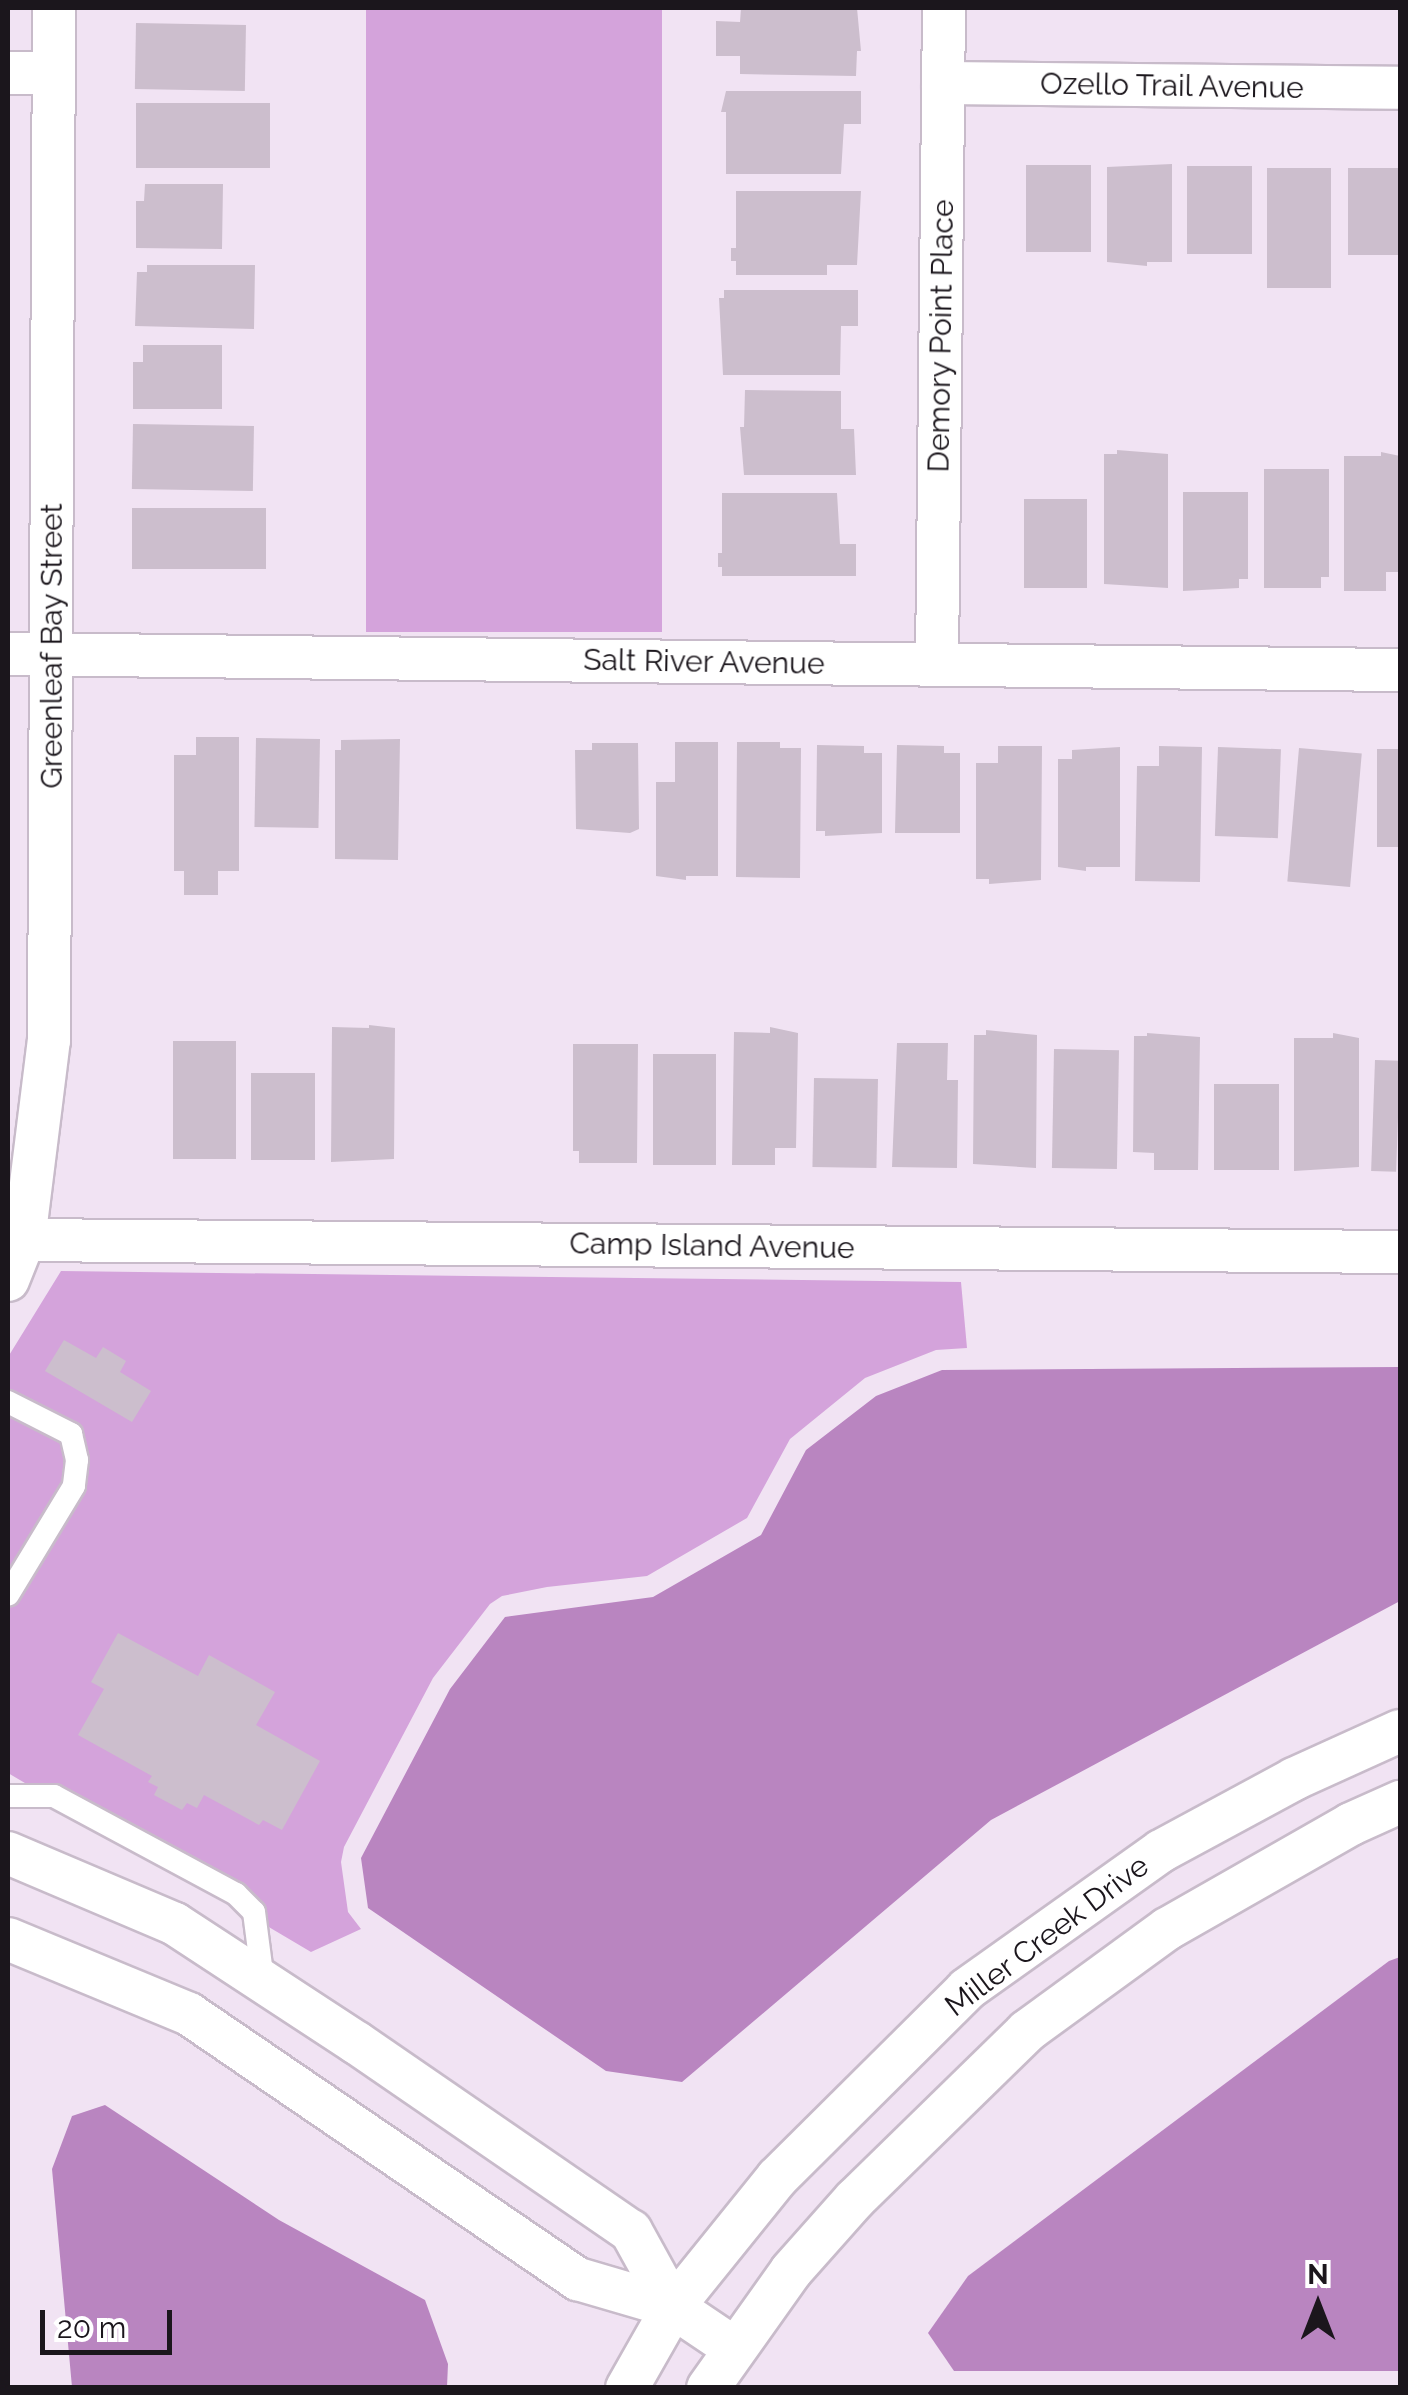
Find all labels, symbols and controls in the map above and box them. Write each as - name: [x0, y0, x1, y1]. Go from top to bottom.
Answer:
- street label: Ozello Trail Avenue: [1038, 66, 1306, 106]
- street label: Demory Point Place: [921, 199, 961, 473]
- street label: Greenleaf Bay Street: [34, 503, 70, 789]
- street label: Salt River Avenue: [582, 642, 826, 682]
- street label: Camp Island Avenue: [569, 1226, 855, 1266]
- street label: Miller Creek Drive: [938, 1848, 1156, 2024]
- north arrow: [1268, 2255, 1368, 2355]
- text: N: [1307, 2258, 1329, 2291]
- scale bar: [45, 2290, 178, 2352]
- text: 20 m: [57, 2310, 126, 2345]

